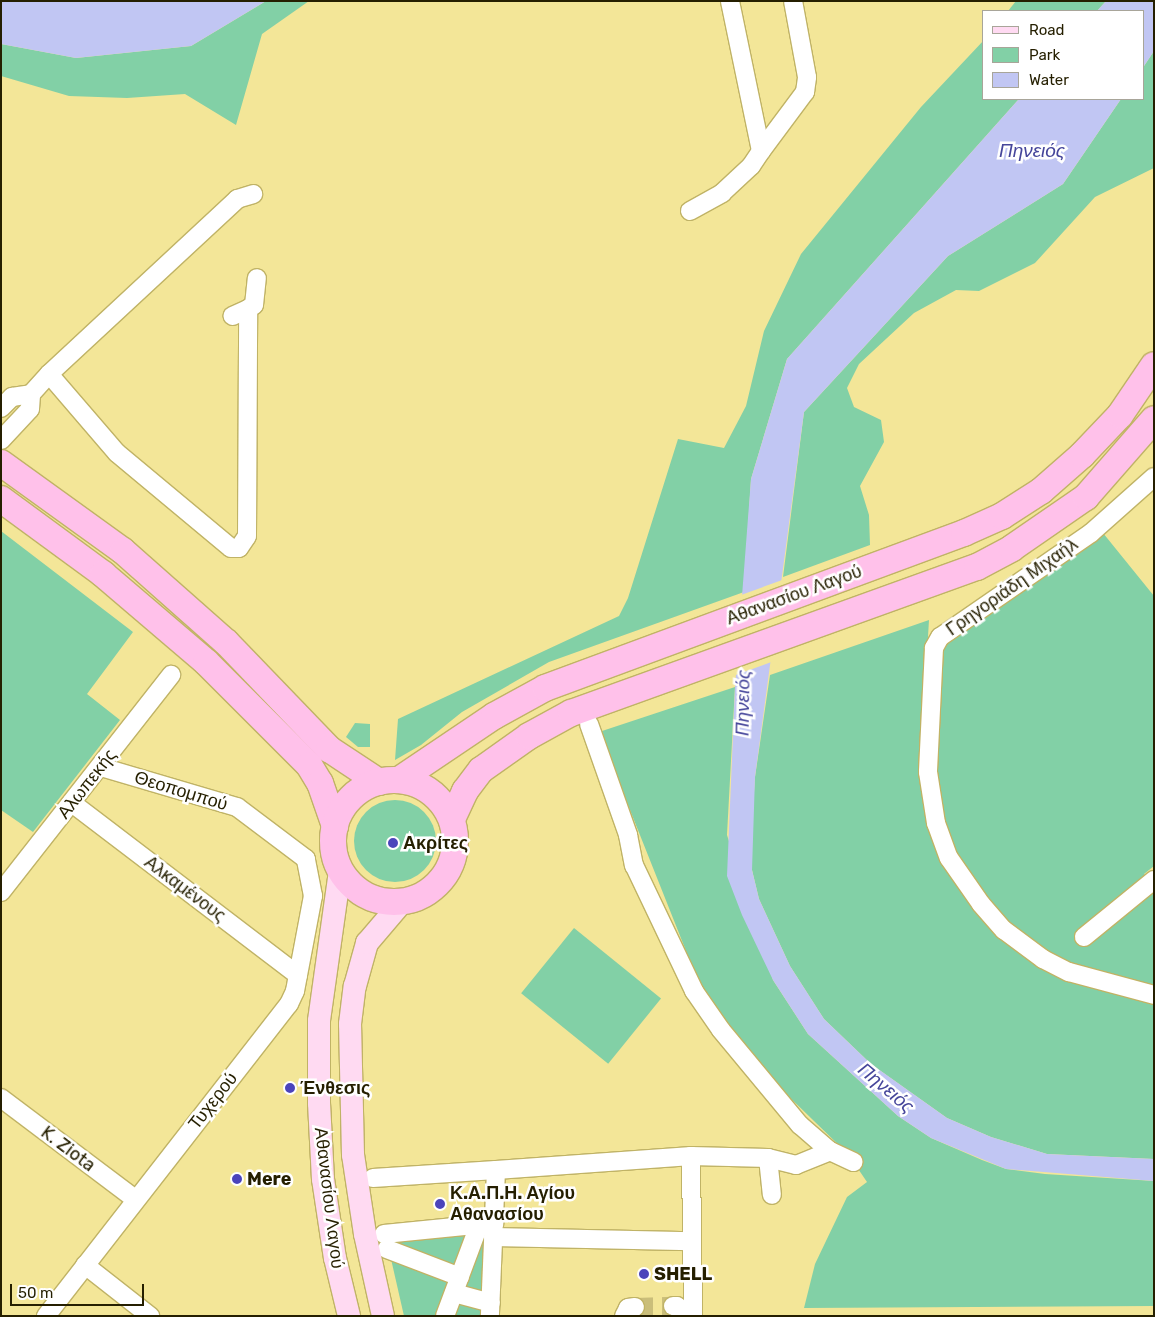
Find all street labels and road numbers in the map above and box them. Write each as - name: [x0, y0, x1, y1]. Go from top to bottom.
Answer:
- street label: Γρηγοριάδη Μιχαήλ: [942, 534, 1082, 640]
- street label: Αθανασίου Λαγού: [723, 560, 865, 630]
- street label: Αλωπεκής: [53, 745, 121, 823]
- street label: Θεοπομπού: [132, 767, 230, 815]
- street label: Αλκαμένους: [140, 851, 230, 927]
- street label: Τυχερού: [184, 1068, 242, 1134]
- street label: K. Ziota: [37, 1122, 99, 1176]
- street label: Αθανασίου Λαγού: [310, 1126, 348, 1270]

